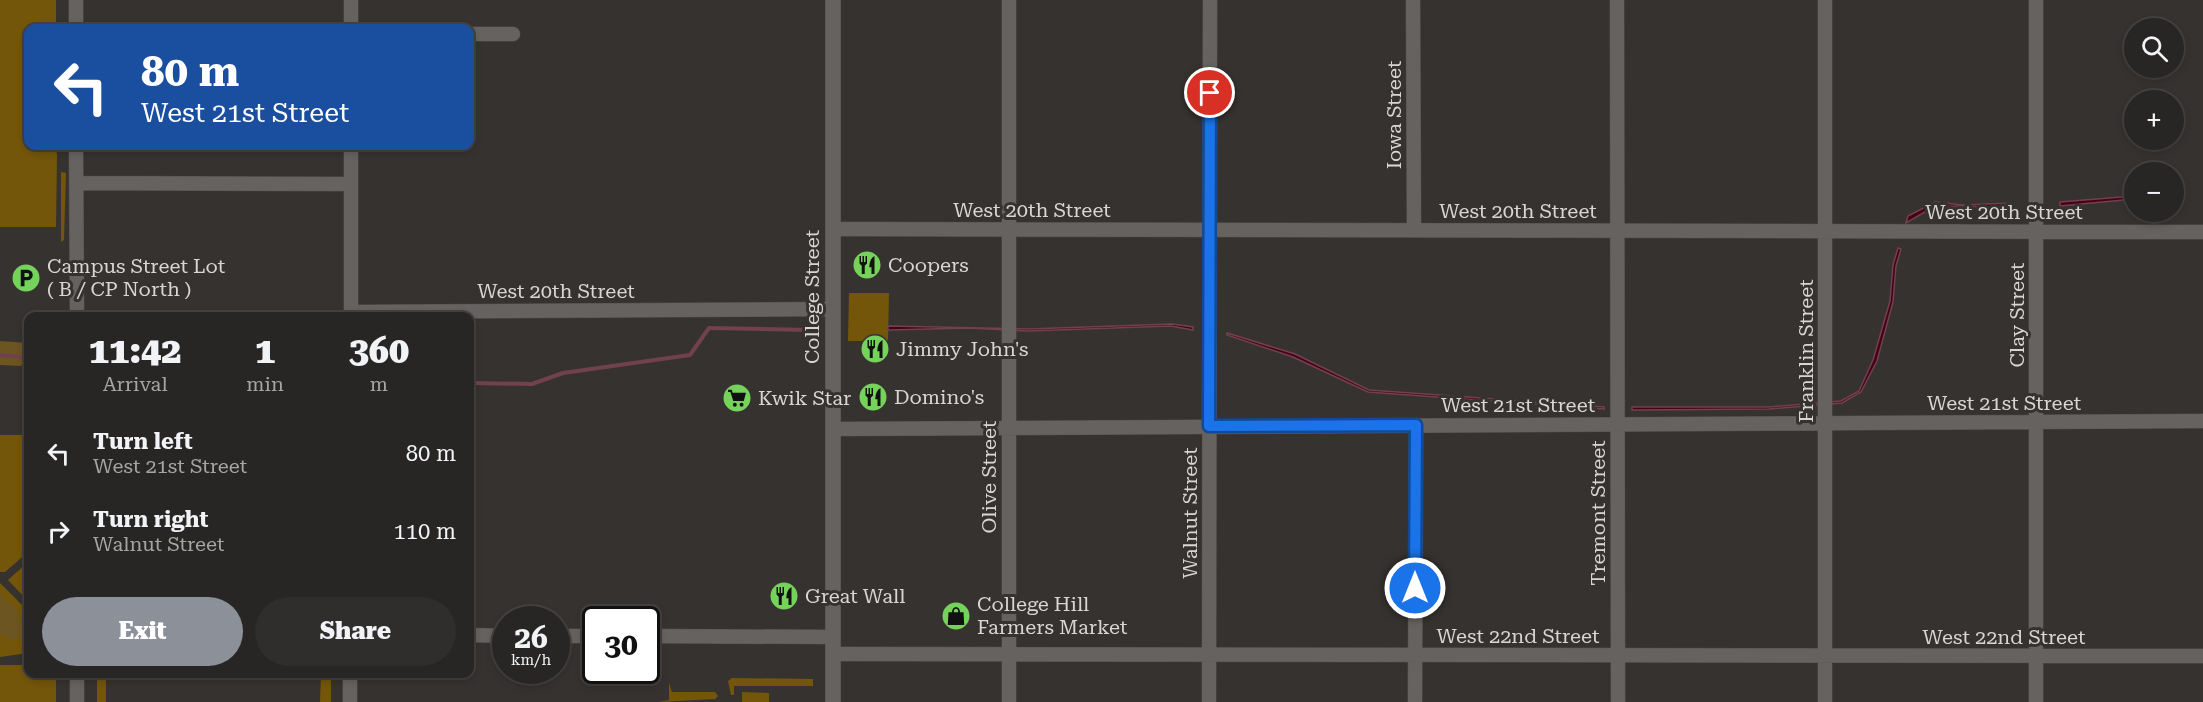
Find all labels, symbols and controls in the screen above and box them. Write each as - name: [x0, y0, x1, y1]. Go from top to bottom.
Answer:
- map controls: [2124, 18, 2184, 222]
- button: search: [2124, 18, 2184, 78]
- text: 80 m: [141, 47, 239, 96]
- icon: left: [42, 48, 120, 126]
- street label: Iowa Street: [1382, 60, 1406, 169]
- pin: [1184, 67, 1235, 118]
- icon: arrive: [1193, 76, 1226, 109]
- button: +: [2124, 90, 2184, 150]
- text: West 21st Street: [141, 97, 349, 129]
- button: −: [2124, 162, 2184, 222]
- street label: West 20th Street: [953, 198, 1111, 222]
- street label: West 20th Street: [1439, 199, 1597, 223]
- street label: West 20th Street: [1925, 200, 2083, 224]
- street label: College Street: [800, 229, 824, 364]
- restaurant icon: Coopers: [851, 249, 883, 281]
- place label: Coopers: [888, 253, 969, 277]
- place label: Campus Street Lot ( B / CP North ): [47, 254, 226, 301]
- parking icon: Campus Street Lot ( B / CP North ): [10, 262, 42, 294]
- street label: Clay Street: [2005, 262, 2029, 368]
- street label: West 20th Street: [477, 279, 635, 303]
- street label: Franklin Street: [1794, 279, 1818, 423]
- text: 11:42: [89, 330, 181, 372]
- text: 1: [255, 330, 275, 372]
- text: 360: [349, 330, 409, 372]
- restaurant icon: Jimmy John's: [859, 333, 891, 365]
- place label: Jimmy John's: [896, 337, 1029, 361]
- text: Arrival: [103, 372, 168, 396]
- text: min: [246, 372, 284, 396]
- text: m: [370, 372, 388, 396]
- restaurant icon: Domino's: [857, 381, 889, 413]
- supermarket icon: Kwik Star: [721, 382, 753, 414]
- place label: Domino's: [894, 385, 984, 409]
- place label: Kwik Star: [758, 386, 851, 410]
- street label: West 21st Street: [1927, 391, 2082, 415]
- street label: West 21st Street: [1441, 393, 1596, 417]
- street label: Olive Street: [977, 420, 1001, 534]
- text: Turn left: [93, 429, 193, 454]
- icon: left: [42, 437, 75, 470]
- street label: Tremont Street: [1586, 440, 1610, 586]
- text: 80 m: [406, 441, 456, 466]
- street label: Walnut Street: [1178, 447, 1202, 579]
- text: West 21st Street: [93, 454, 247, 478]
- text: Turn right: [93, 507, 208, 532]
- icon: right: [42, 515, 75, 548]
- text: 110 m: [393, 519, 456, 544]
- text: Walnut Street: [93, 532, 225, 556]
- position arrow: [1383, 556, 1447, 620]
- restaurant icon: Great Wall: [768, 580, 800, 612]
- place label: Great Wall: [805, 584, 905, 608]
- place label: College Hill Farmers Market: [977, 592, 1128, 639]
- button: Exit: [42, 597, 243, 666]
- button: Share: [255, 597, 456, 666]
- shop icon: College Hill Farmers Market: [940, 600, 972, 632]
- speed limit sign: 30: [582, 606, 660, 684]
- text: 26: [514, 620, 548, 655]
- street label: West 22nd Street: [1437, 624, 1600, 648]
- street label: West 22nd Street: [1923, 625, 2086, 649]
- text: km/h: [511, 651, 551, 669]

